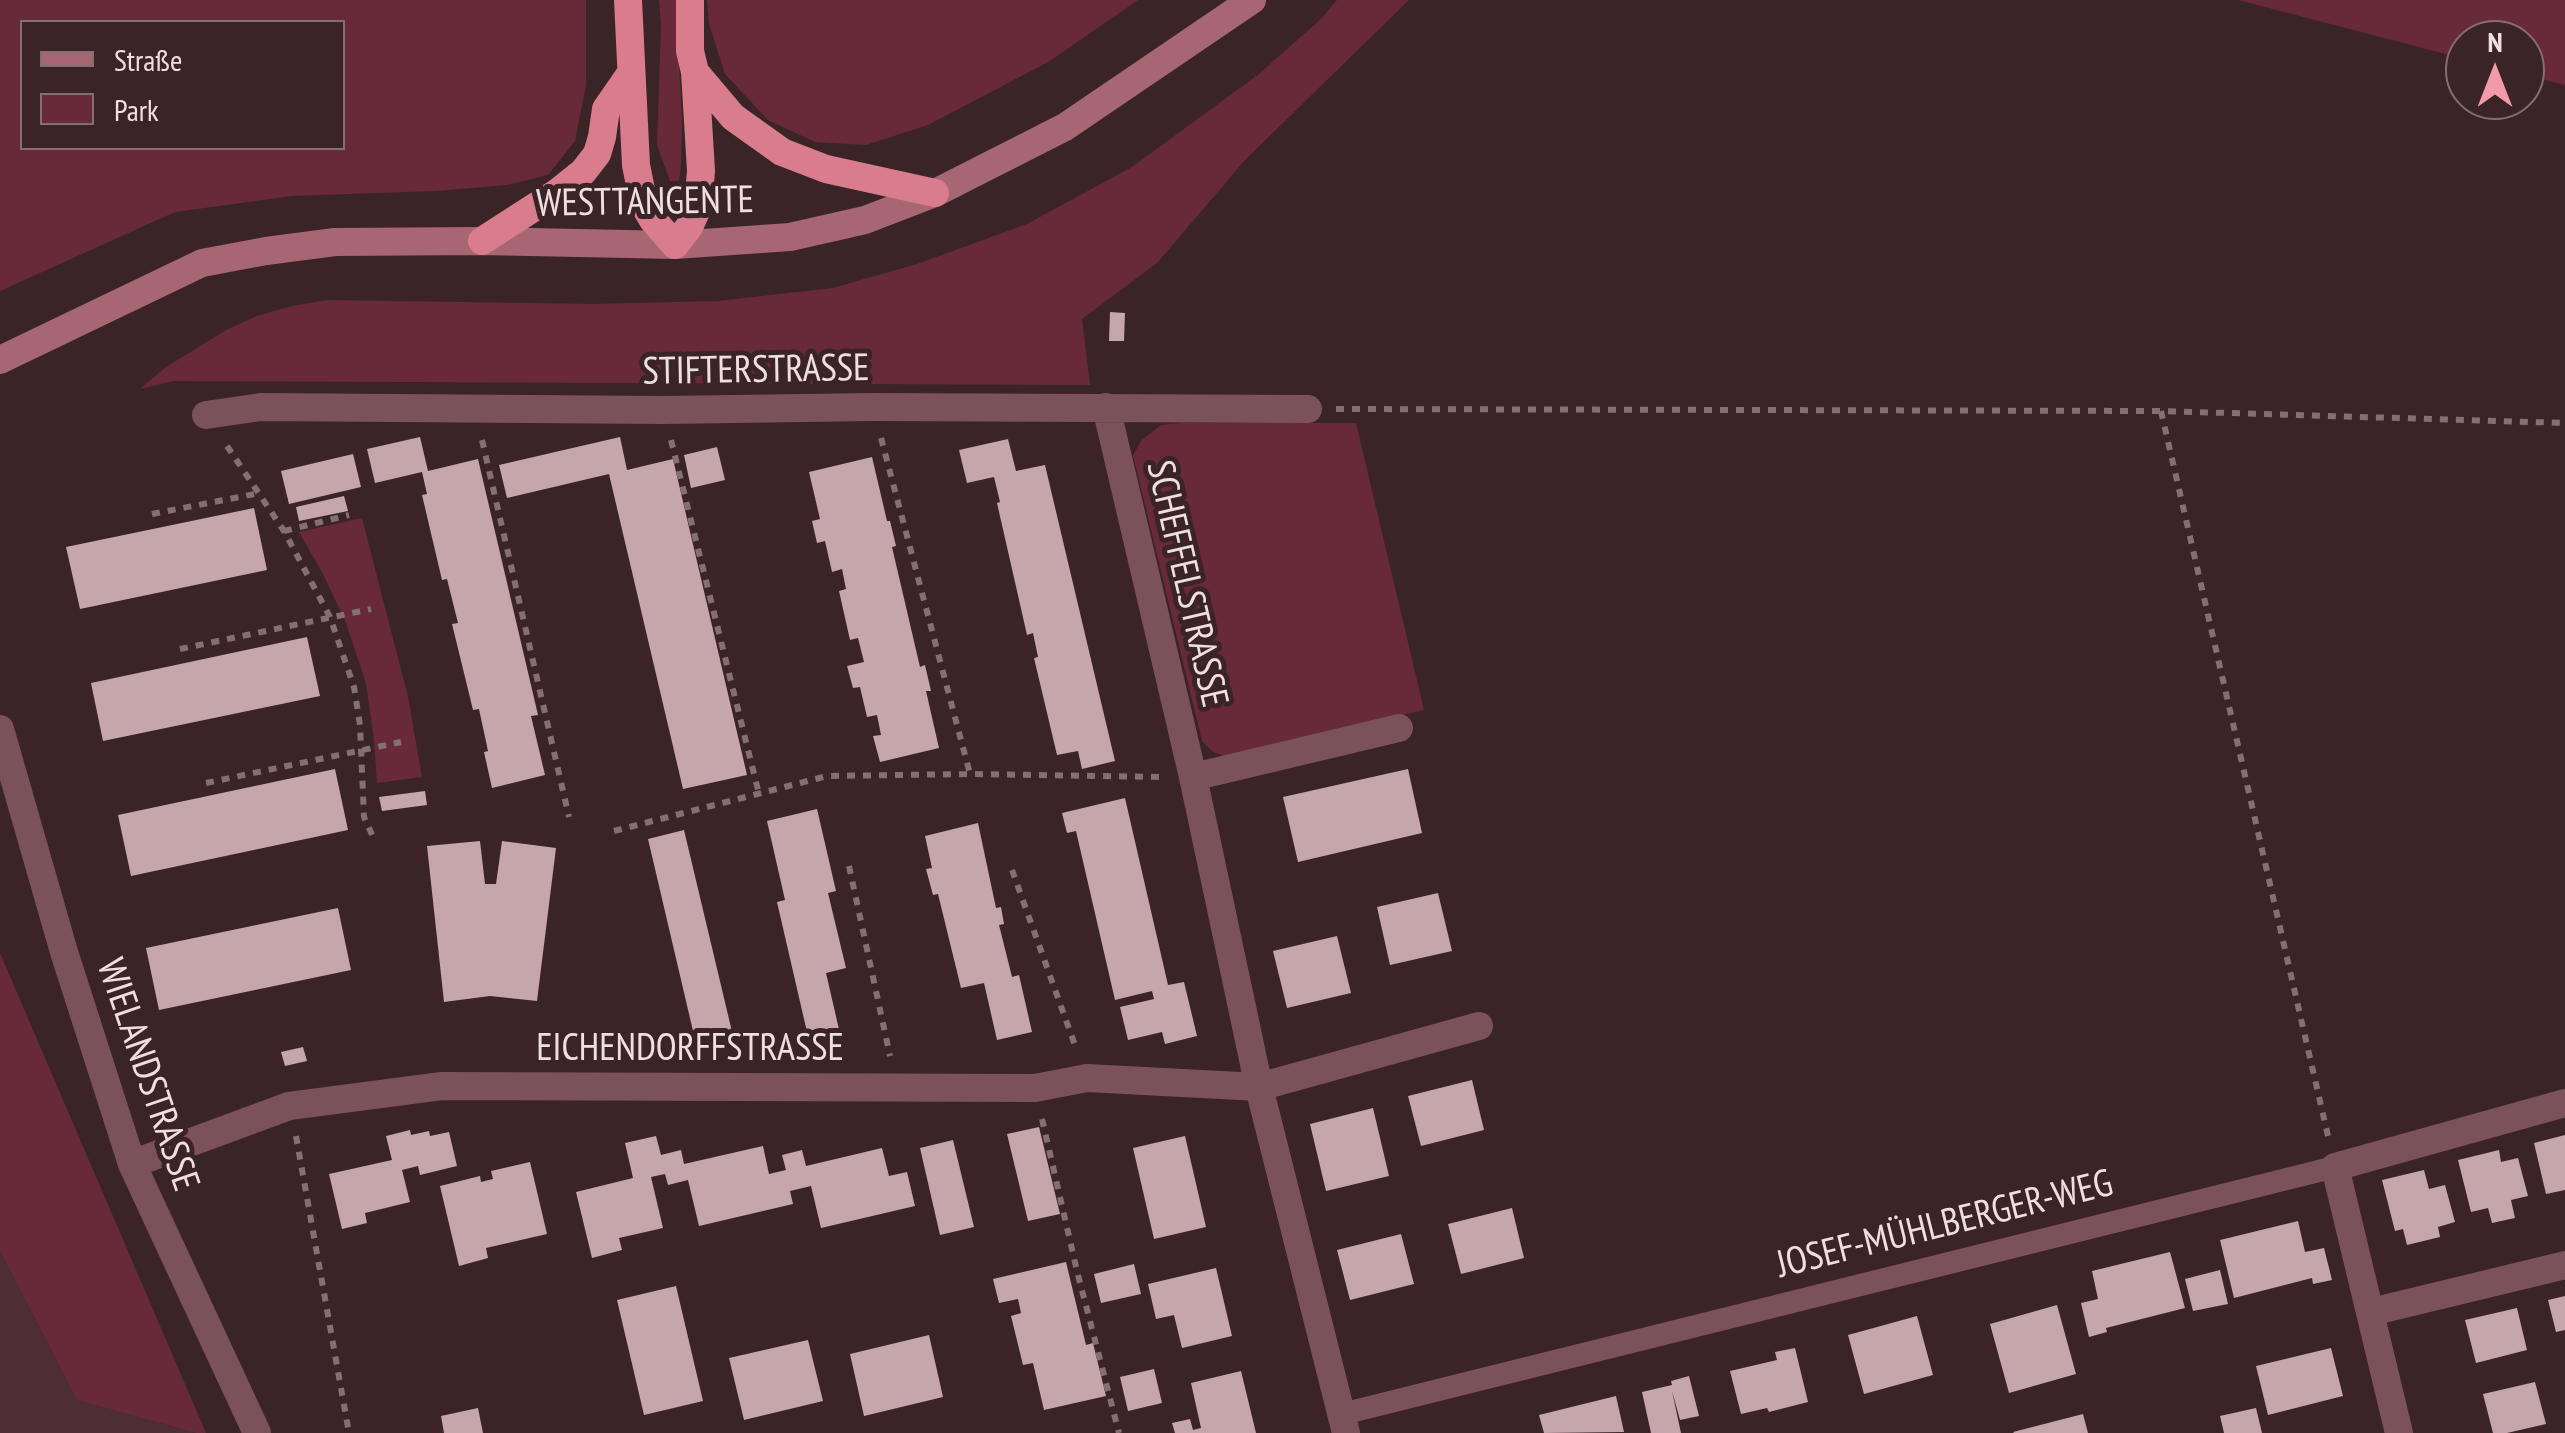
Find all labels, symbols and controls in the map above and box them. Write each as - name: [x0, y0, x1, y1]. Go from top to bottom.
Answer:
- legend: [20, 20, 345, 150]
- north arrow: [2445, 20, 2545, 120]
- text: N: [2487, 23, 2503, 60]
- text: Straße: [114, 40, 182, 79]
- text: Park: [114, 90, 159, 129]
- street label: WESTTANGENTE: [536, 178, 754, 228]
- street label: STIFTERSTRASSE: [642, 346, 870, 396]
- street label: SCHEFFELSTRASSE: [1136, 456, 1236, 712]
- street label: WIELANDSTRASSE: [86, 953, 208, 1197]
- street label: EICHENDORFFSTRASSE: [536, 1026, 844, 1072]
- street label: JOSEF-MÜHLBERGER-WEG: [1772, 1161, 2118, 1289]

